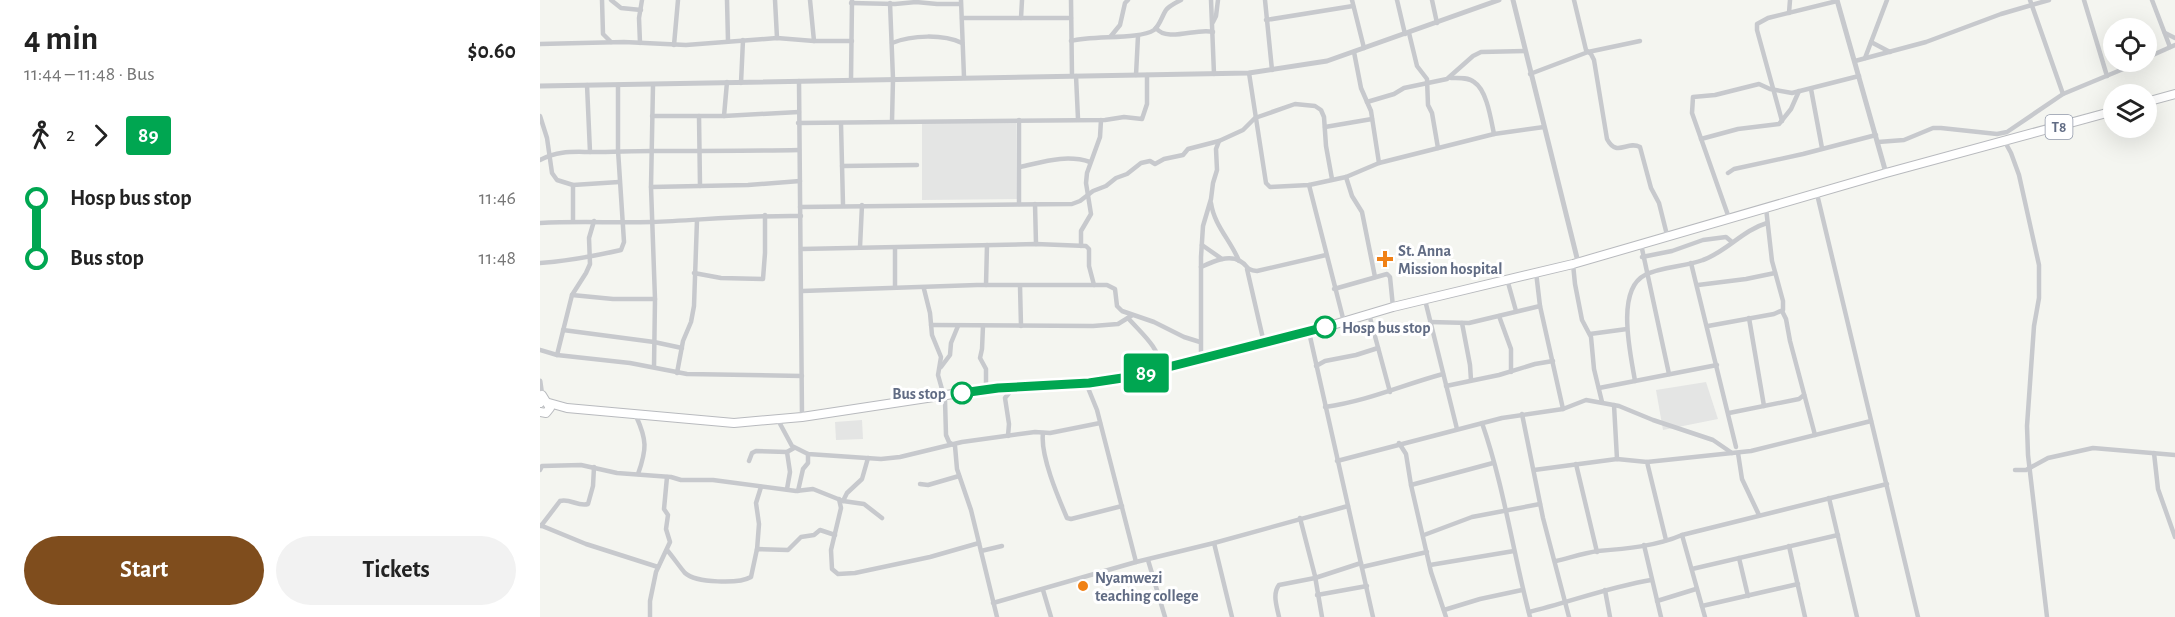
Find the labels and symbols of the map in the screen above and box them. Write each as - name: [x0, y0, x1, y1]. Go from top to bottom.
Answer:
- road number: T8: [2046, 115, 2072, 139]
- place label: St. Anna Mission hospital: [1398, 243, 1502, 277]
- marker: St. Anna Mission hospital: [1376, 250, 1394, 268]
- marker: Hosp bus stop: [1314, 316, 1336, 338]
- place label: Hosp bus stop: [1342, 320, 1430, 336]
- line badge: 89: [1119, 354, 1173, 392]
- marker: Bus stop: [951, 382, 973, 404]
- place label: Bus stop: [892, 386, 946, 402]
- place label: Nyamwezi teaching college: [1095, 570, 1199, 604]
- marker: Nyamwezi teaching college: [1076, 579, 1090, 593]

